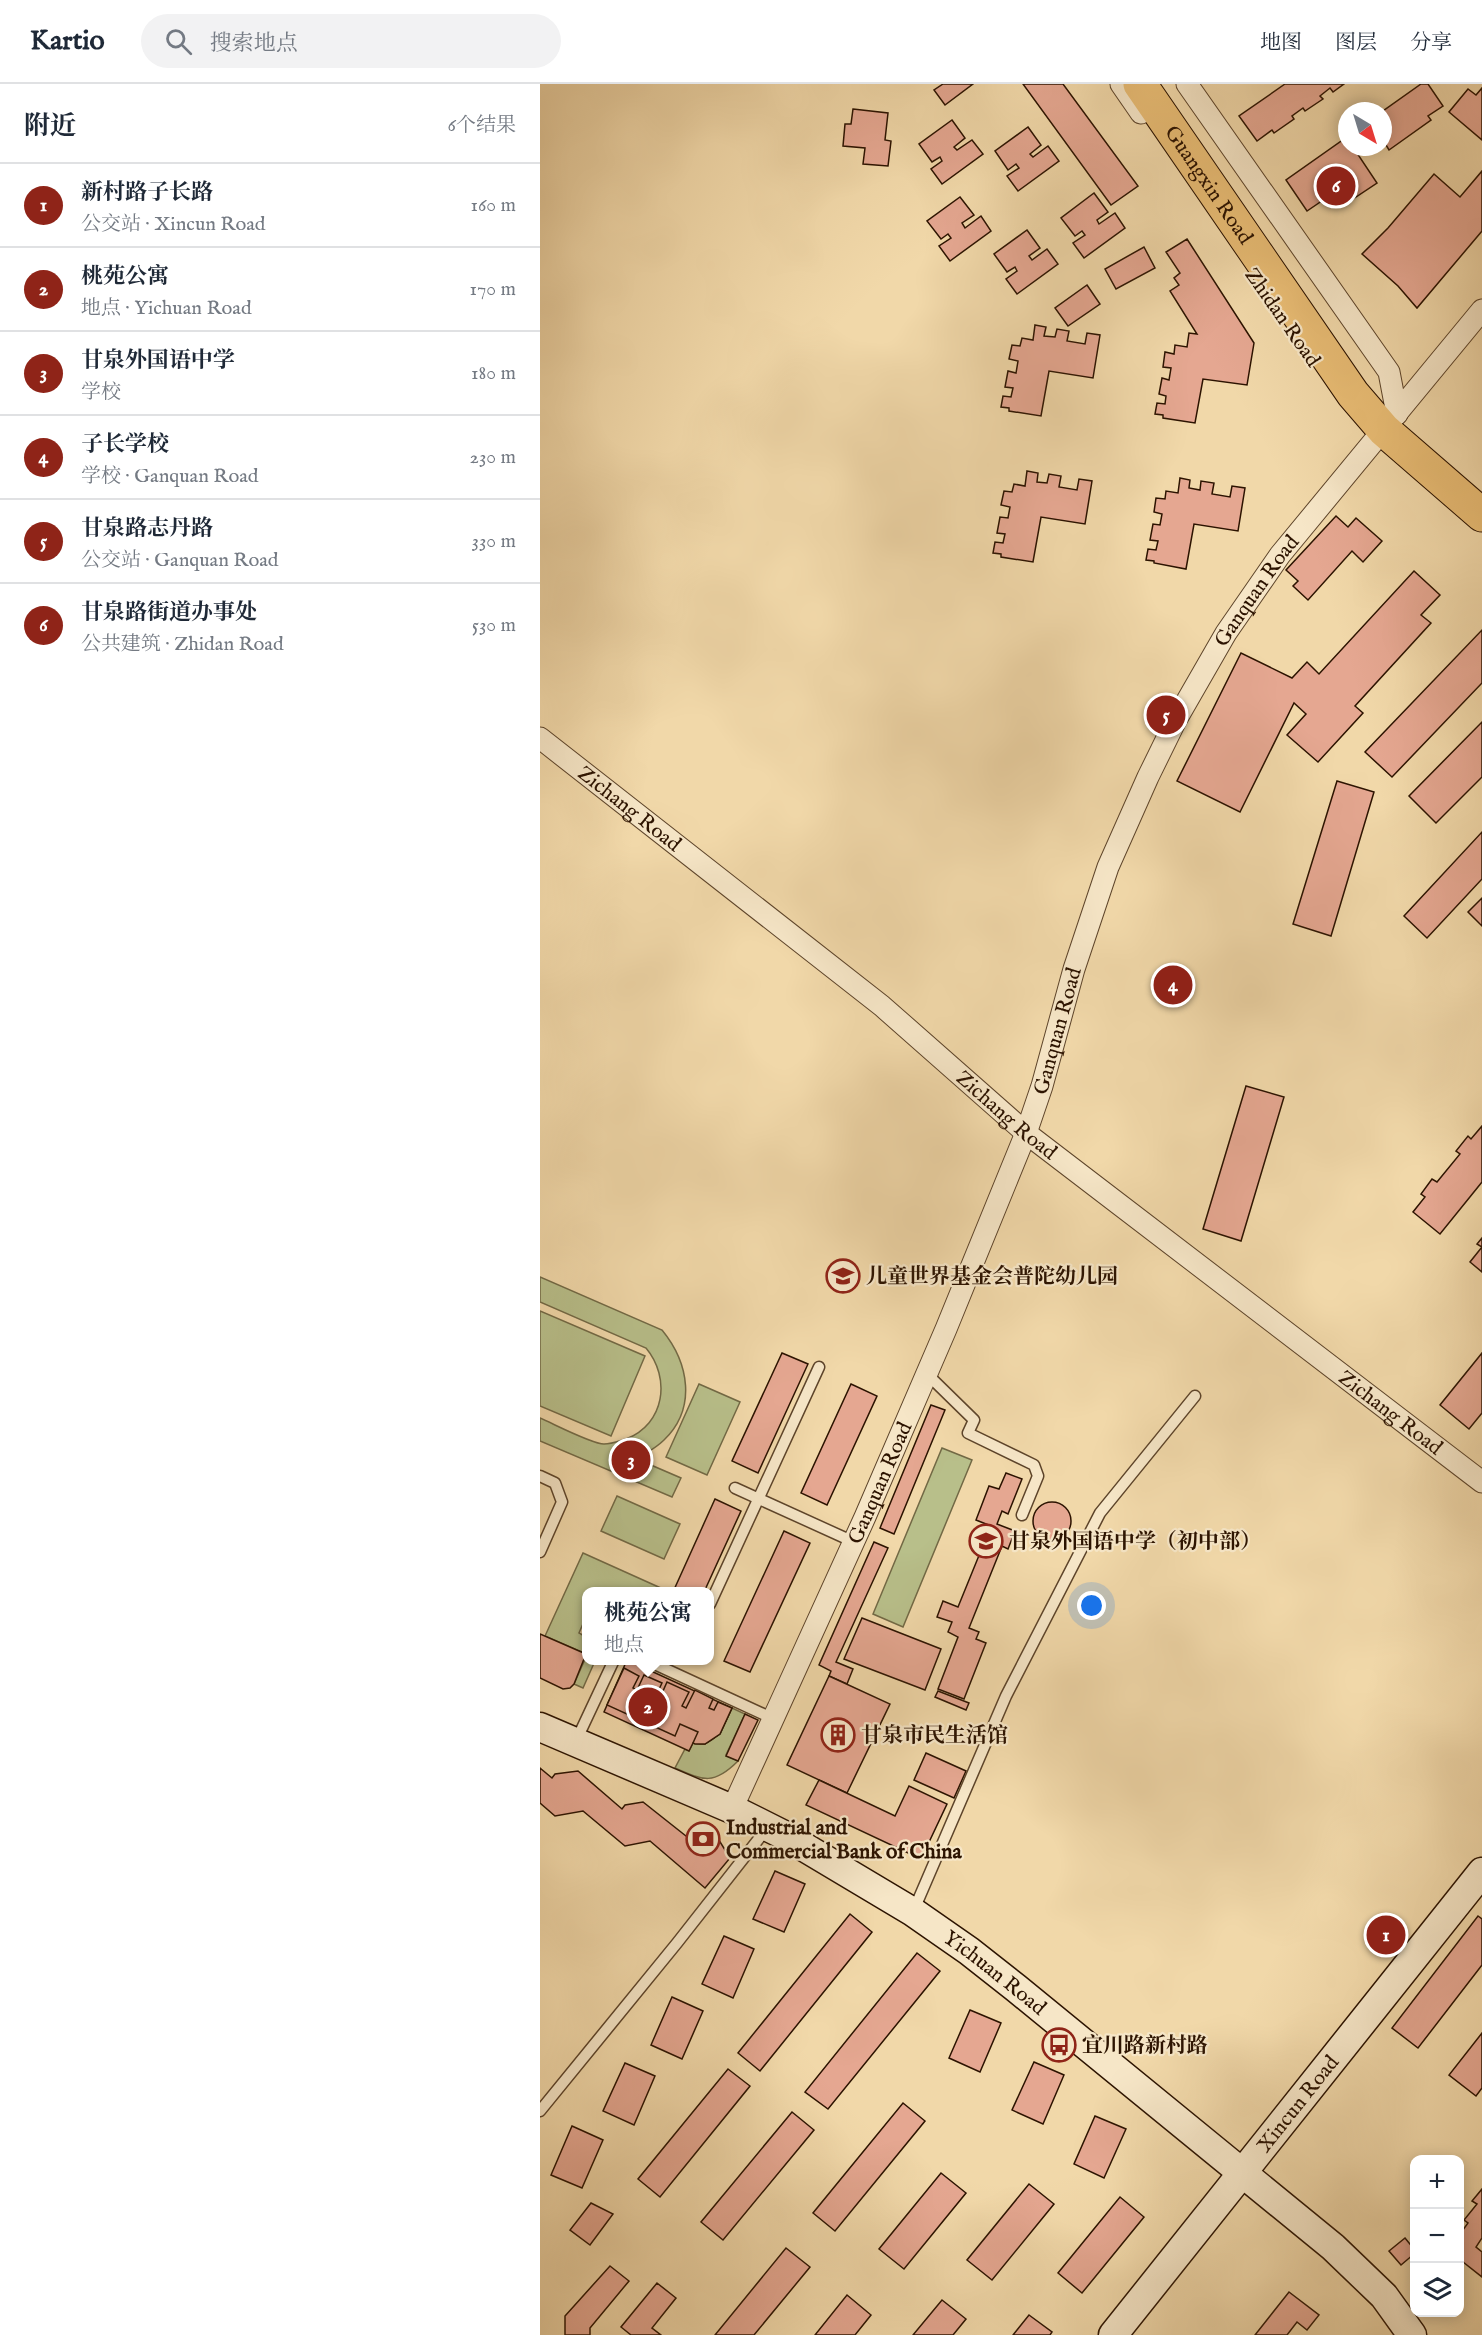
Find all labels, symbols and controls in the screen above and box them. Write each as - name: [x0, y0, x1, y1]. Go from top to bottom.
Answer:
- search box: [141, 14, 561, 68]
- text: Kartio: [30, 24, 105, 59]
- icon: search: [162, 25, 195, 58]
- text: 搜索地点: [210, 30, 298, 58]
- text: 地图: [1260, 30, 1302, 57]
- text: 图层: [1335, 30, 1377, 57]
- text: 分享: [1410, 30, 1452, 57]
- north arrow: [1338, 102, 1392, 156]
- text: 附近: [24, 110, 76, 143]
- text: 6个结果: [448, 113, 516, 138]
- street label: Guangxin Road: [1158, 121, 1259, 251]
- pin: 6: [1316, 164, 1356, 208]
- text: 新村路子长路: [81, 179, 213, 207]
- text: 1: [40, 193, 47, 218]
- text: 160 m: [470, 193, 516, 218]
- text: 公交站 · Xincun Road: [81, 212, 266, 237]
- text: 桃苑公寓: [81, 263, 169, 291]
- street label: Zhidan Road: [1238, 263, 1326, 373]
- text: 2: [39, 277, 48, 302]
- text: 170 m: [470, 277, 516, 302]
- text: 地点 · Yichuan Road: [81, 296, 252, 321]
- text: 甘泉外国语中学: [81, 347, 235, 375]
- text: 3: [40, 361, 47, 386]
- text: 180 m: [471, 361, 516, 386]
- text: 学校: [81, 380, 121, 405]
- text: 子长学校: [81, 431, 169, 459]
- text: 4: [39, 445, 48, 470]
- text: 230 m: [470, 445, 516, 470]
- text: 学校 · Ganquan Road: [81, 464, 258, 489]
- text: 甘泉路志丹路: [81, 515, 213, 543]
- text: 5: [40, 529, 47, 554]
- text: 330 m: [471, 529, 516, 554]
- street label: Ganquan Road: [1209, 529, 1306, 652]
- text: 公交站 · Ganquan Road: [81, 548, 278, 573]
- text: 甘泉路街道办事处: [81, 599, 257, 627]
- text: 6: [39, 613, 48, 638]
- text: 530 m: [472, 613, 516, 638]
- text: 公共建筑 · Zhidan Road: [81, 632, 284, 657]
- pin: 5: [1146, 692, 1186, 738]
- street label: Zichang Road: [572, 761, 687, 859]
- pin: 4: [1154, 962, 1192, 1008]
- street label: Ganquan Road: [1028, 964, 1089, 1098]
- street label: Zichang Road: [950, 1065, 1062, 1167]
- school or university icon: 儿童世界基金会普陀幼儿园: [825, 1258, 861, 1294]
- place label: 儿童世界基金会普陀幼儿园: [866, 1264, 1118, 1291]
- street label: Zichang Road: [1332, 1365, 1448, 1462]
- street label: Ganquan Road: [842, 1417, 920, 1549]
- pin: 3: [612, 1438, 650, 1482]
- school or university icon: 甘泉外国语中学（初中部）: [968, 1523, 1004, 1559]
- place label: 甘泉外国语中学（初中部）: [1009, 1529, 1261, 1556]
- popup: [582, 1587, 714, 1665]
- your location: [1077, 1591, 1106, 1620]
- text: 桃苑公寓: [604, 1600, 692, 1628]
- text: 地点: [604, 1633, 644, 1658]
- pin: 2: [628, 1684, 668, 1730]
- building icon: 甘泉市民生活馆: [820, 1717, 856, 1753]
- place label: 甘泉市民生活馆: [861, 1723, 1008, 1750]
- place label: Industrial and Commercial Bank of China: [726, 1815, 963, 1866]
- bank icon: Industrial and Commercial Bank of China: [685, 1821, 721, 1857]
- pin: 1: [1366, 1912, 1406, 1958]
- street label: Yichuan Road: [937, 1925, 1052, 2023]
- bus stop icon: 宜川路新村路: [1041, 2027, 1077, 2063]
- place label: 宜川路新村路: [1082, 2033, 1208, 2060]
- street label: Xincun Road: [1252, 2050, 1346, 2159]
- map controls: [1410, 2155, 1464, 2317]
- button: +: [1410, 2155, 1464, 2209]
- button: −: [1410, 2209, 1464, 2263]
- button: layers: [1410, 2263, 1464, 2317]

